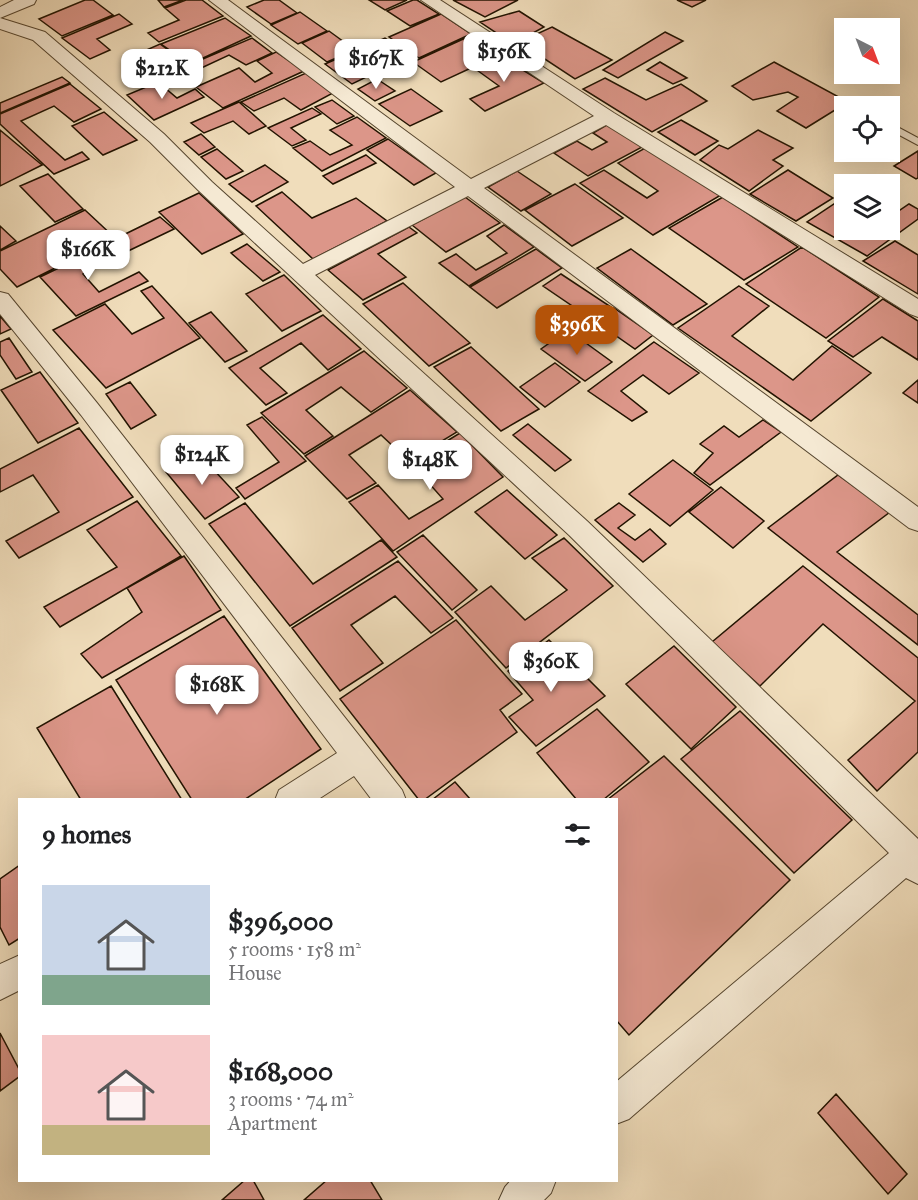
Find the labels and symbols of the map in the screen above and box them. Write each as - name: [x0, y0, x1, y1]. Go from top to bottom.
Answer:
- north arrow: [834, 18, 900, 84]
- pin: $156K: [462, 32, 546, 83]
- pin: $167K: [334, 39, 418, 90]
- pin: $212K: [120, 49, 204, 100]
- pin: $166K: [46, 230, 130, 281]
- pin: $396K: [535, 305, 619, 356]
- pin: $124K: [160, 435, 244, 486]
- pin: $148K: [388, 440, 472, 491]
- pin: $360K: [509, 642, 593, 693]
- pin: $168K: [175, 665, 259, 716]

